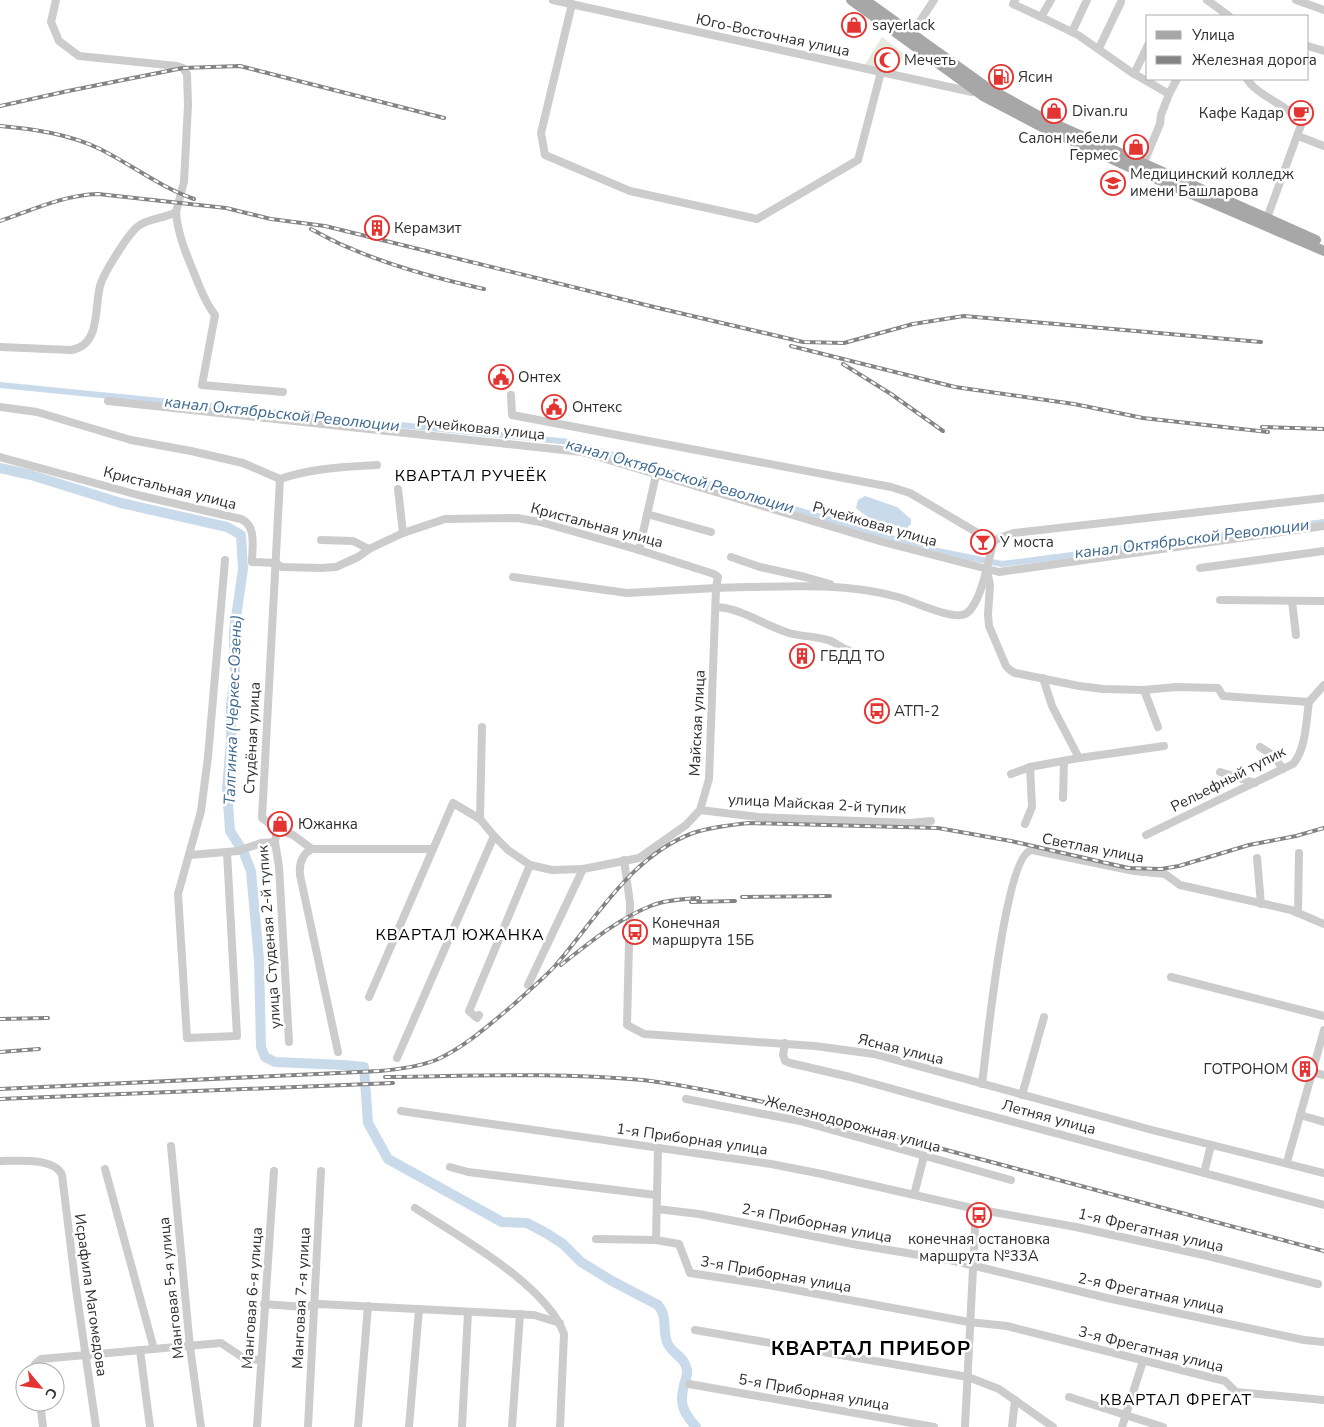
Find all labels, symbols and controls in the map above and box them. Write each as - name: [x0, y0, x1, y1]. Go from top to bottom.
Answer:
- street label: Юго-Восточная улица: [694, 9, 852, 61]
- shop icon: sayerlack: [841, 12, 867, 38]
- place label: sayerlack: [872, 15, 935, 35]
- legend: [1146, 15, 1309, 80]
- text: Улица: [1191, 25, 1235, 45]
- mosque icon: Мечеть: [874, 47, 900, 73]
- place label: Мечеть: [904, 50, 956, 70]
- text: Железная дорога: [1192, 50, 1317, 70]
- fuel station icon: Ясин: [988, 64, 1014, 90]
- place label: Ясин: [1018, 67, 1053, 87]
- shop icon: Divan.ru: [1041, 98, 1067, 124]
- cafe icon: Кафе Кадар: [1288, 100, 1314, 126]
- place label: Divan.ru: [1072, 101, 1128, 121]
- place label: Кафе Кадар: [1199, 103, 1284, 123]
- place label: Салон мебели Гермес: [1018, 128, 1118, 165]
- shop icon: Салон мебели Гермес: [1123, 134, 1149, 160]
- place label: Медицинский колледж имени Башларова: [1130, 164, 1294, 201]
- school or university icon: Медицинский колледж имени Башларова: [1100, 170, 1126, 196]
- building icon: Керамзит: [364, 215, 390, 241]
- place label: Керамзит: [394, 218, 462, 238]
- public building icon: Онтех: [488, 364, 514, 390]
- place label: Онтех: [518, 367, 561, 387]
- water label: канал Октябрьской Революции: [163, 391, 401, 437]
- public building icon: Онтекс: [541, 394, 567, 420]
- place label: Онтекс: [572, 397, 622, 417]
- street label: Ручейковая улица: [416, 411, 546, 445]
- water label: канал Октябрьской Революции: [563, 433, 797, 519]
- street label: Кристальная улица: [101, 462, 239, 514]
- district label: КВАРТАЛ РУЧЕЁК: [395, 465, 547, 487]
- street label: Ручейковая улица: [810, 497, 940, 551]
- street label: Кристальная улица: [529, 498, 665, 552]
- water label: канал Октябрьской Революции: [1073, 514, 1311, 564]
- bar icon: У моста: [970, 529, 996, 555]
- place label: У моста: [999, 532, 1054, 552]
- water label: Талгинка (Черкес-Озень): [219, 614, 247, 806]
- building icon: ГБДД ТО: [789, 643, 815, 669]
- place label: ГБДД ТО: [820, 646, 885, 666]
- street label: Майская улица: [684, 669, 710, 777]
- street label: Студёная улица: [239, 681, 265, 795]
- bus stop icon: АТП-2: [864, 698, 890, 724]
- place label: АТП-2: [894, 701, 939, 721]
- street label: Рельефный тупик: [1167, 741, 1289, 817]
- street label: улица Майская 2-й тупик: [727, 789, 907, 819]
- shop icon: Южанка: [267, 811, 293, 837]
- place label: Южанка: [298, 814, 358, 834]
- street label: Светлая улица: [1040, 828, 1146, 868]
- street label: улица Студеная 2-й тупик: [253, 844, 285, 1029]
- place label: Конечная маршрута 15Б: [652, 913, 754, 950]
- bus stop icon: Конечная маршрута 15Б: [622, 919, 648, 945]
- district label: КВАРТАЛ ЮЖАНКА: [375, 924, 545, 946]
- street label: Ясная улица: [856, 1029, 946, 1069]
- building icon: ГОТРОНОМ: [1292, 1056, 1318, 1082]
- place label: ГОТРОНОМ: [1204, 1059, 1288, 1079]
- street label: Железнодорожная улица: [763, 1091, 943, 1157]
- street label: Летняя улица: [1000, 1095, 1098, 1139]
- street label: 1-я Приборная улица: [615, 1118, 769, 1160]
- street label: 2-я Приборная улица: [740, 1199, 894, 1247]
- bus stop icon: конечная остановка маршрута №33А: [966, 1202, 992, 1228]
- street label: 1-я Фрегатная улица: [1076, 1204, 1226, 1256]
- street label: Исрафила Магомедова: [70, 1212, 112, 1378]
- street label: Манговая 5-я улица: [154, 1216, 188, 1360]
- street label: Манговая 6-я улица: [237, 1226, 267, 1370]
- street label: Манговая 7-я улица: [287, 1227, 315, 1369]
- place label: конечная остановка маршрута №33А: [908, 1229, 1050, 1266]
- street label: 3-я Приборная улица: [699, 1251, 853, 1297]
- street label: 2-я Фрегатная улица: [1076, 1268, 1226, 1318]
- street label: 3-я Фрегатная улица: [1076, 1321, 1226, 1377]
- district label: КВАРТАЛ ПРИБОР: [771, 1335, 971, 1362]
- north arrow: [15, 1362, 65, 1412]
- street label: 5-я Приборная улица: [737, 1369, 891, 1415]
- text: С: [40, 1384, 62, 1402]
- district label: КВАРТАЛ ФРЕГАТ: [1100, 1389, 1252, 1411]

